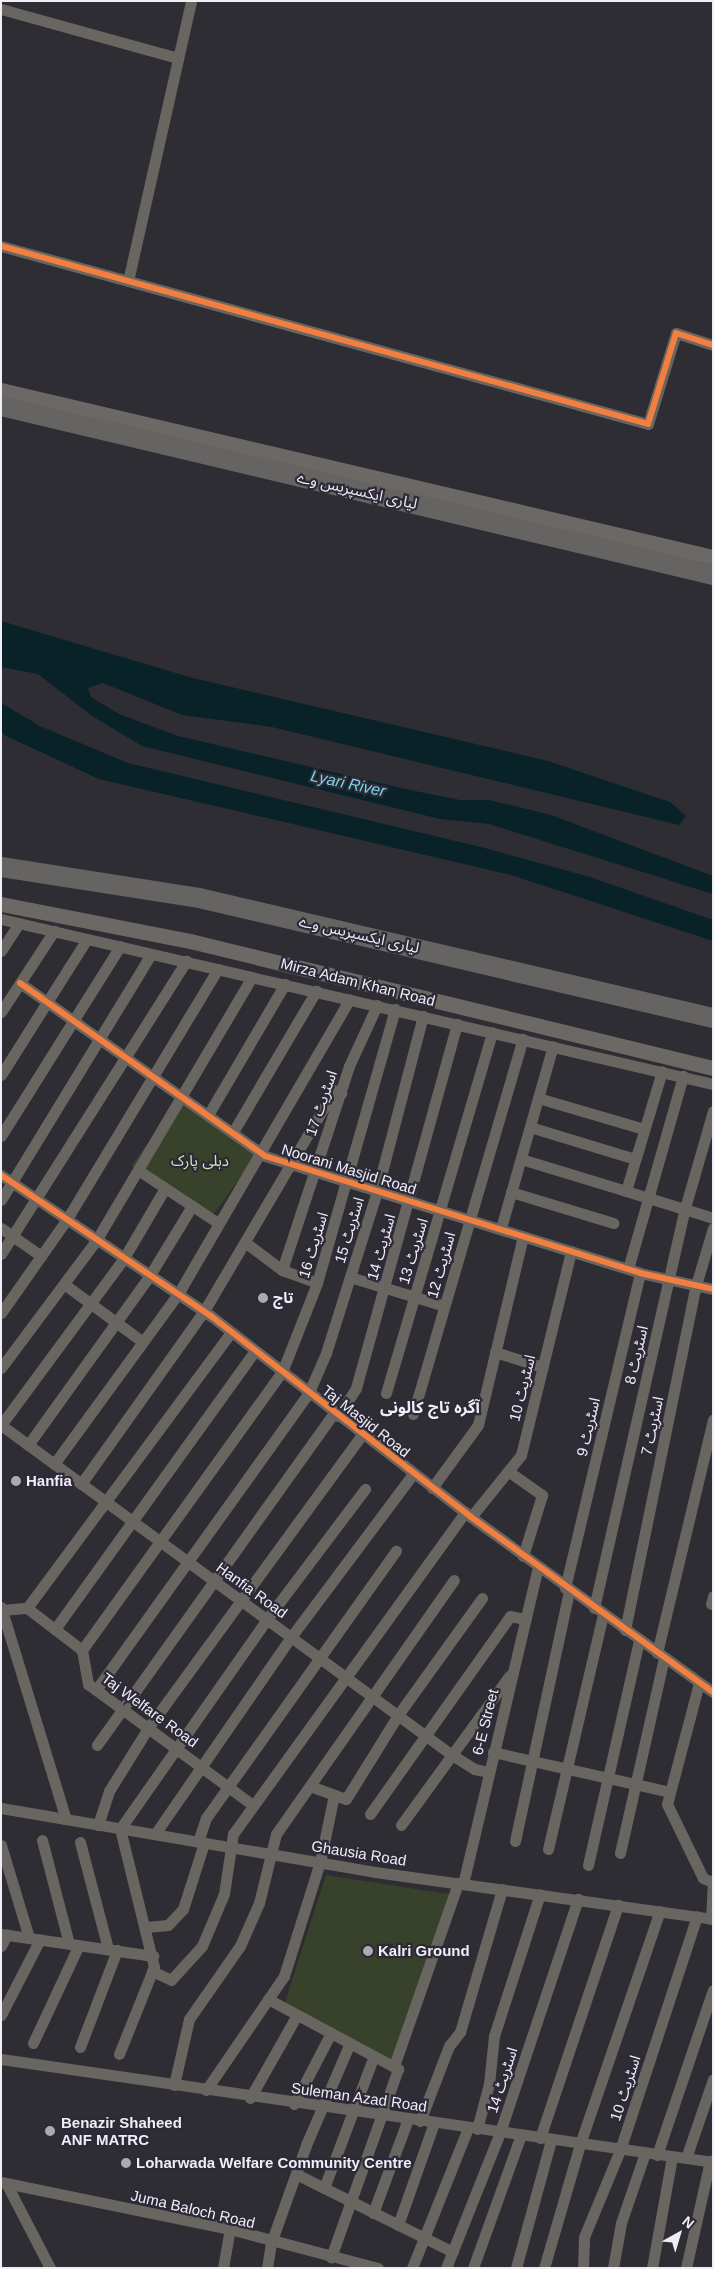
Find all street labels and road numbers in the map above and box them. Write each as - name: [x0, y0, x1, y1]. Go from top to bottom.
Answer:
- street label: لیاری ایکسپریس وے: [295, 467, 419, 513]
- street label: لیاری ایکسپریس وے: [297, 911, 421, 957]
- street label: Mirza Adam Khan Road: [279, 954, 437, 1010]
- street label: اسٹریٹ 17: [301, 1068, 341, 1138]
- street label: Noorani Masjid Road: [279, 1140, 419, 1198]
- street label: اسٹریٹ 15: [330, 1195, 368, 1265]
- street label: اسٹریٹ 16: [294, 1210, 332, 1280]
- street label: اسٹریٹ 14: [363, 1212, 399, 1282]
- street label: اسٹریٹ 13: [394, 1216, 432, 1286]
- street label: اسٹریٹ 12: [423, 1230, 459, 1300]
- street label: اسٹریٹ 8: [621, 1324, 651, 1386]
- street label: اسٹریٹ 10: [505, 1353, 539, 1423]
- street label: Taj Masjid Road: [318, 1381, 414, 1461]
- street label: اسٹریٹ 7: [637, 1395, 667, 1457]
- street label: اسٹریٹ 9: [573, 1396, 603, 1458]
- street label: Hanfia Road: [213, 1558, 291, 1622]
- street label: Taj Welfare Road: [98, 1669, 202, 1751]
- street label: 6-E Street: [468, 1687, 502, 1757]
- street label: Ghausia Road: [310, 1837, 408, 1869]
- street label: اسٹریٹ 14: [483, 2045, 521, 2115]
- street label: اسٹریٹ 10: [606, 2053, 644, 2123]
- street label: Suleman Azad Road: [290, 2079, 428, 2115]
- street label: Juma Baloch Road: [129, 2186, 257, 2232]

